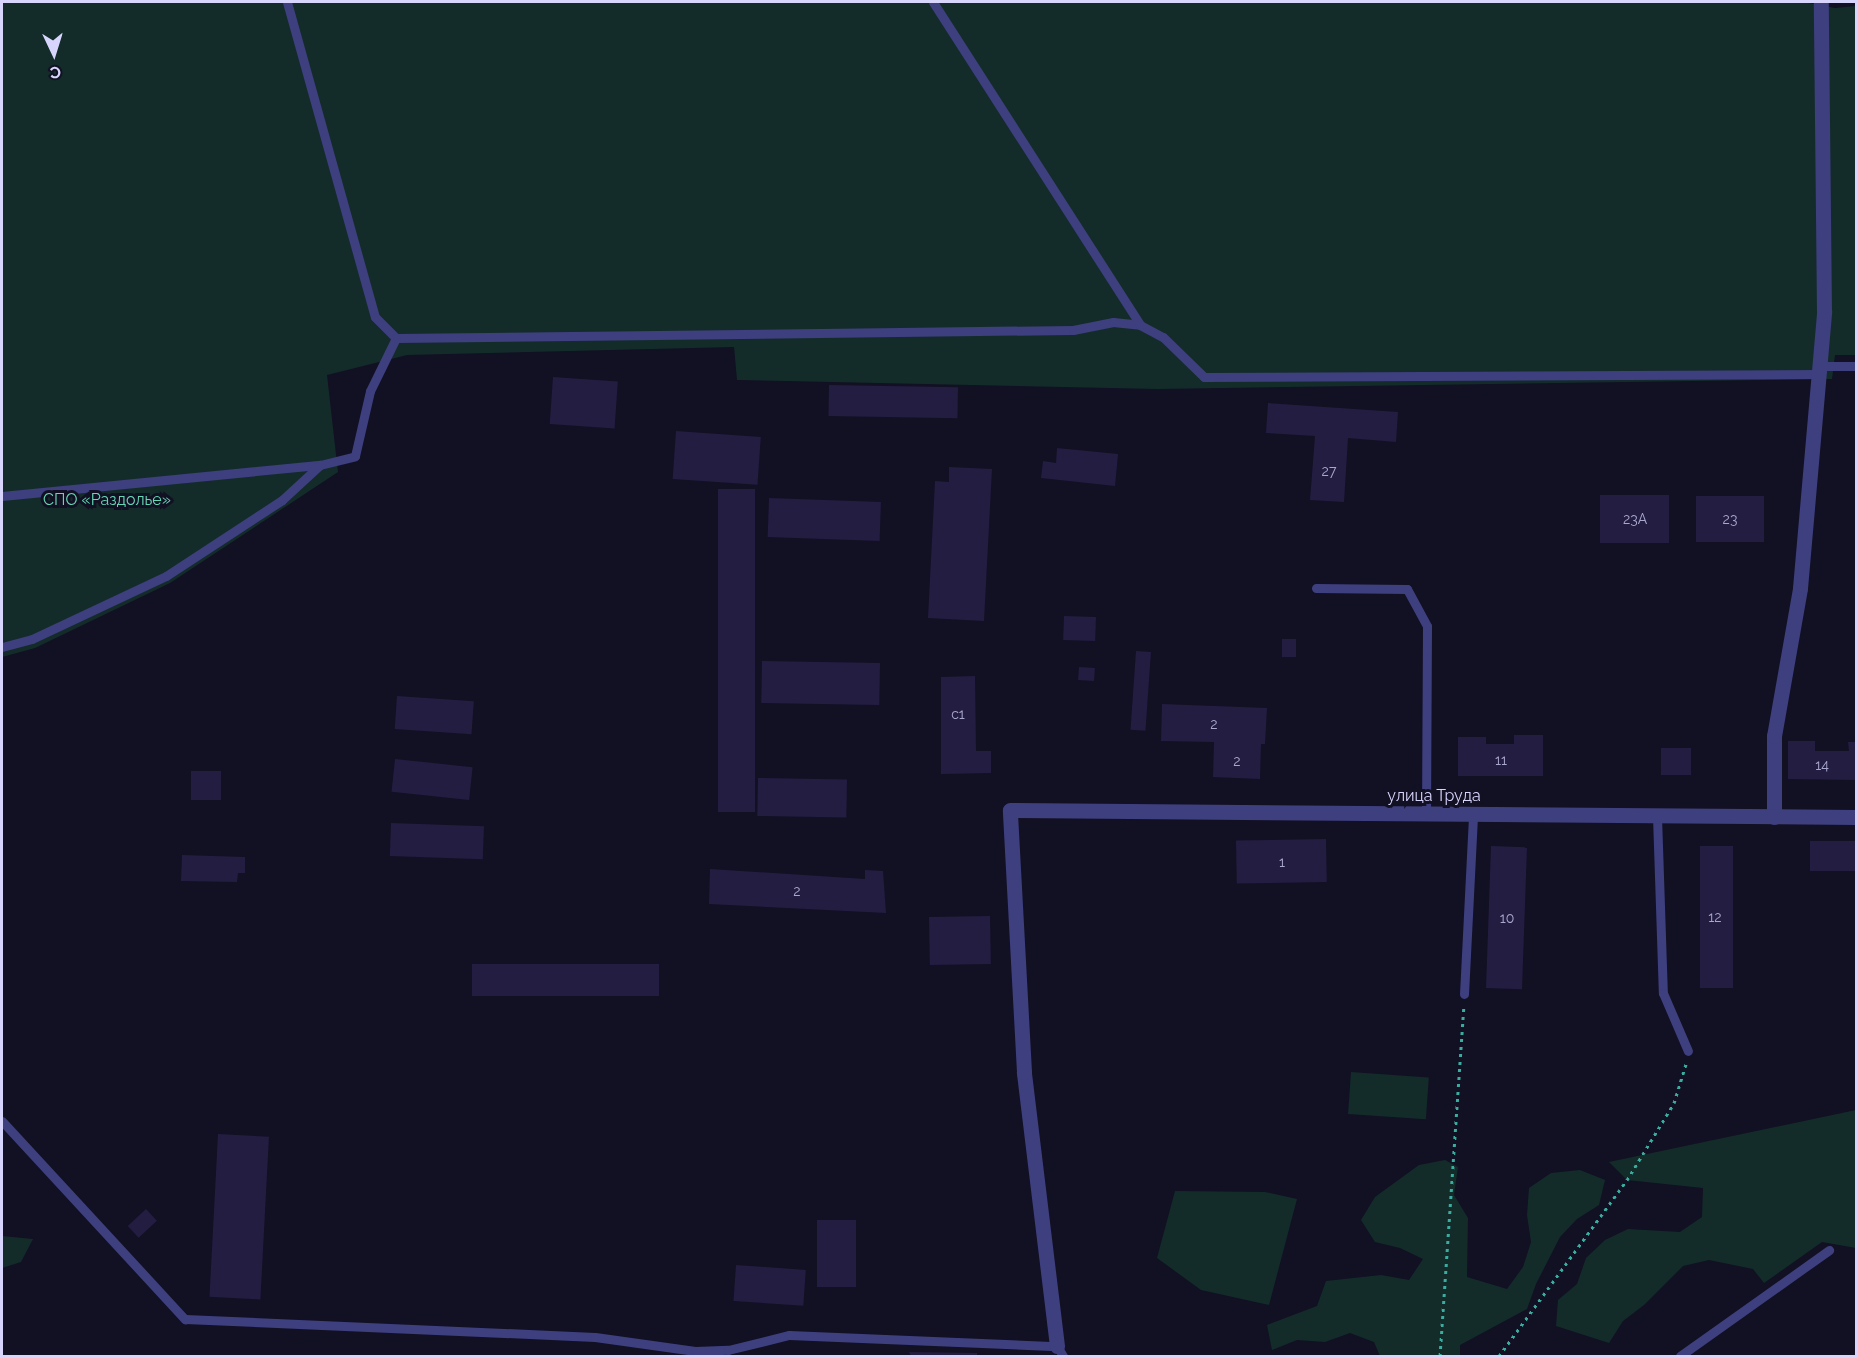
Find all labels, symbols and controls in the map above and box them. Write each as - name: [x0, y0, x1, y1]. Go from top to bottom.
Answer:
- north arrow: [24, 24, 84, 84]
- text: С: [49, 63, 61, 82]
- house number: 27: [1322, 463, 1336, 479]
- park label: СПО «Раздолье»: [43, 490, 171, 510]
- house number: 23А: [1623, 511, 1647, 527]
- house number: 23: [1723, 511, 1737, 527]
- house number: с1: [951, 706, 965, 722]
- house number: 2: [1210, 716, 1218, 732]
- house number: 11: [1495, 752, 1507, 768]
- house number: 2: [1233, 753, 1241, 769]
- house number: 14: [1815, 757, 1829, 773]
- street label: улица Труда: [1387, 786, 1481, 806]
- house number: 1: [1279, 854, 1285, 870]
- house number: 2: [793, 883, 801, 899]
- house number: 12: [1708, 909, 1722, 925]
- house number: 10: [1500, 910, 1514, 926]

